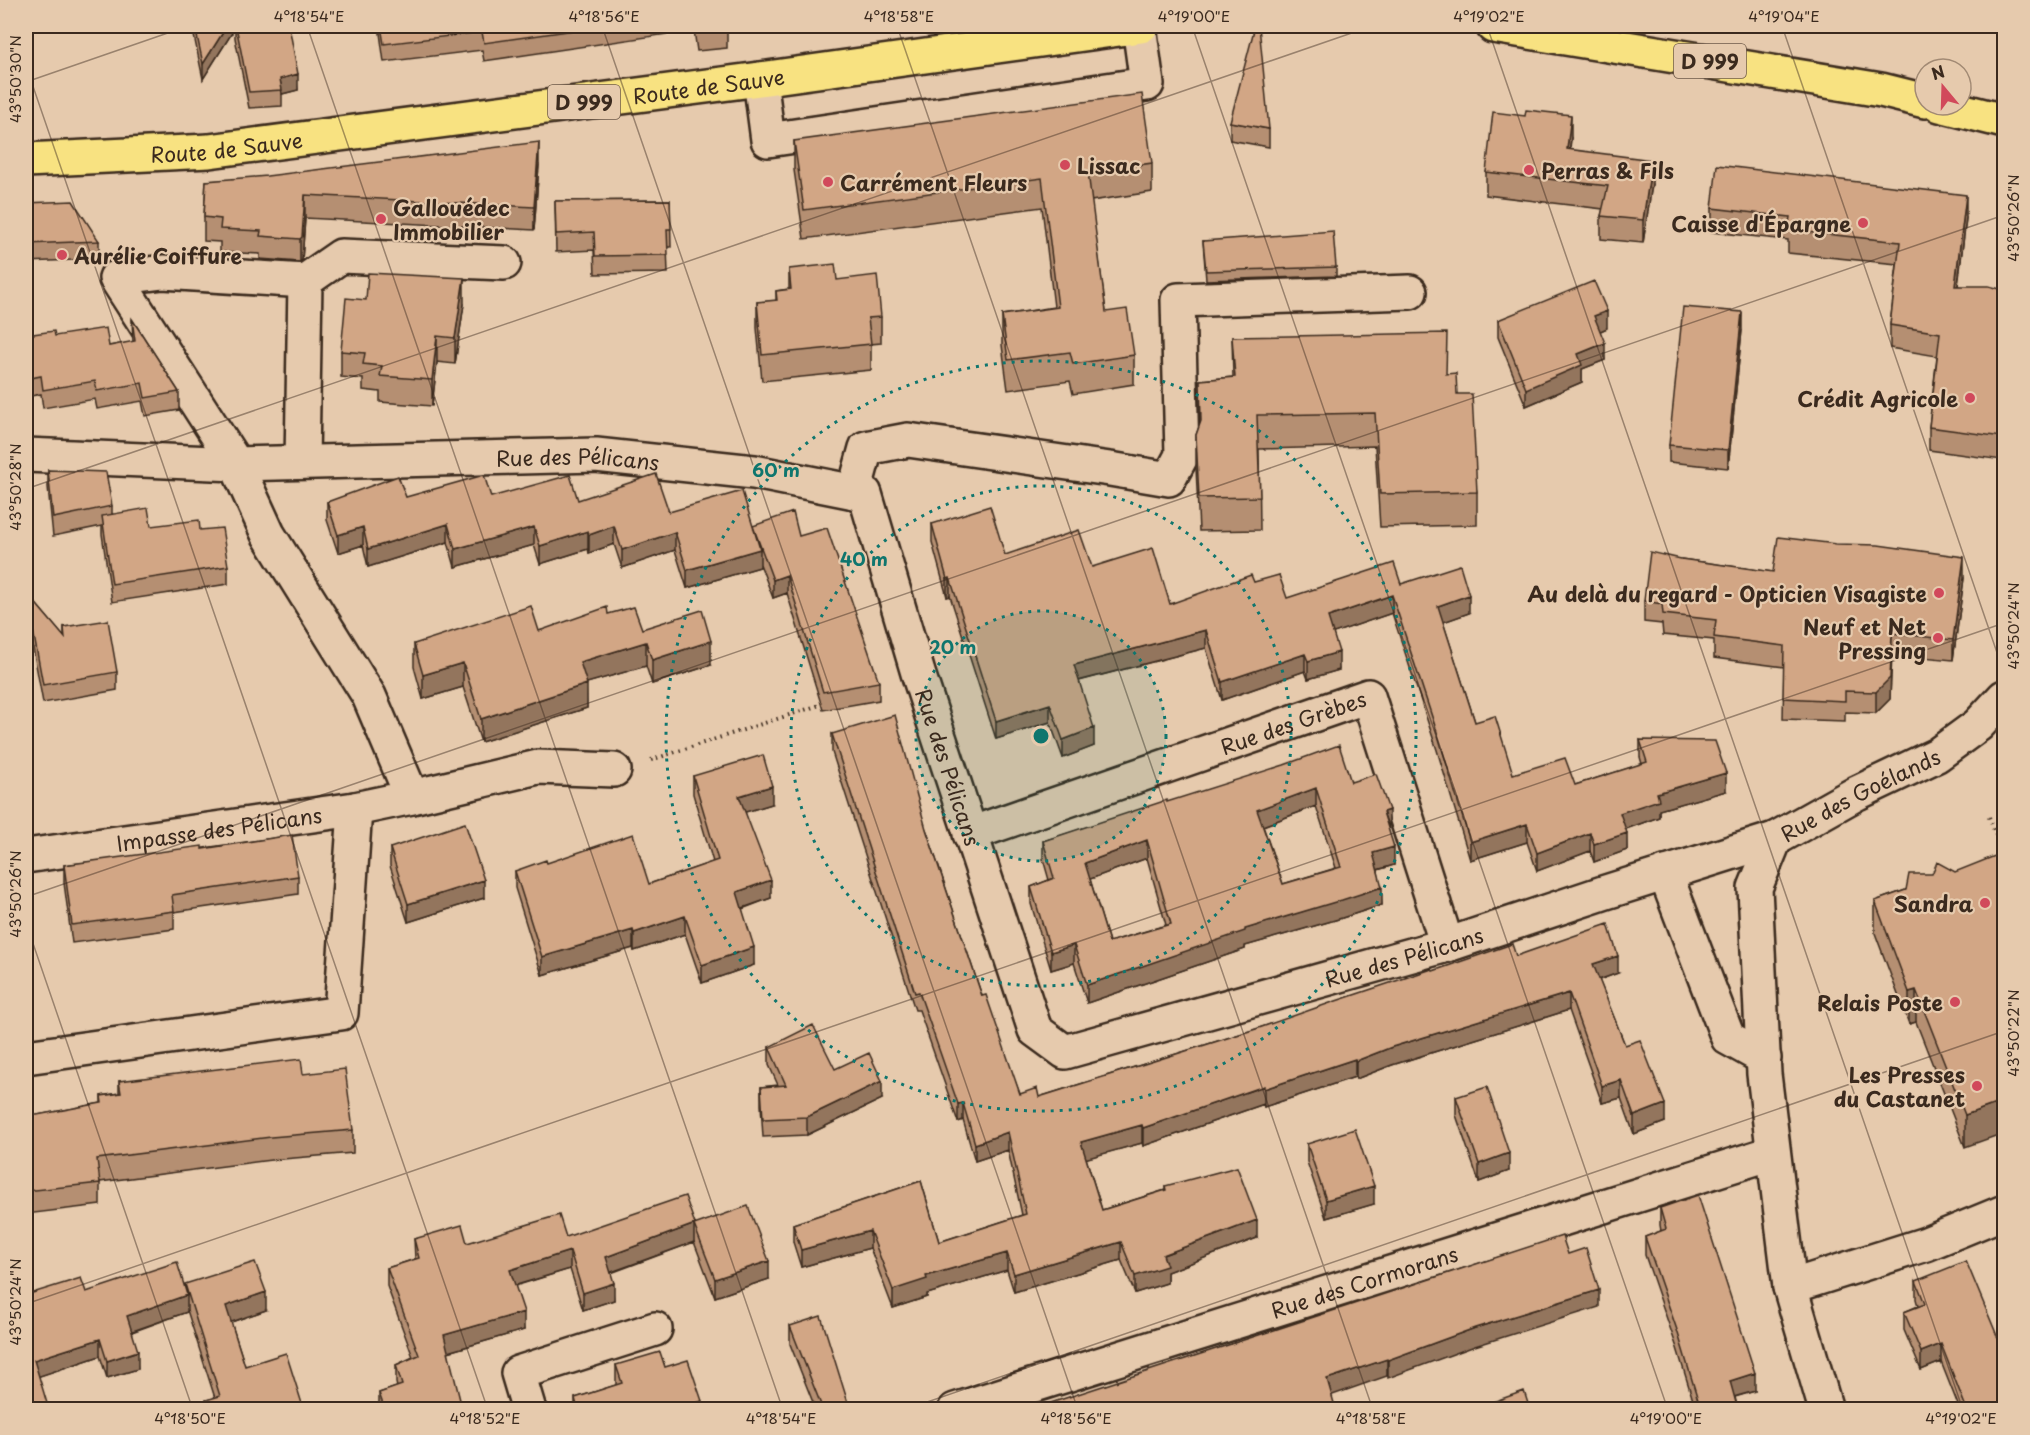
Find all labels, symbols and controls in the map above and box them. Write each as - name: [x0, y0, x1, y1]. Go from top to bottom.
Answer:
- text: 4°18'54"E: [274, 4, 344, 27]
- text: 4°18'56"E: [568, 4, 640, 27]
- text: 4°18'58"E: [864, 4, 934, 27]
- text: 4°19'00"E: [1158, 4, 1230, 27]
- text: 4°19'02"E: [1453, 4, 1525, 27]
- text: 4°19'04"E: [1748, 4, 1820, 27]
- text: 43°50'30"N: [3, 35, 26, 123]
- road number: D 999: [1674, 44, 1746, 78]
- north arrow: [1913, 57, 1973, 117]
- text: N: [1928, 58, 1948, 85]
- street label: Route de Sauve: [631, 60, 787, 112]
- road number: D 999: [548, 85, 620, 119]
- street label: Route de Sauve: [150, 123, 305, 170]
- place label: Lissac: [1077, 149, 1140, 181]
- place label: Perras & Fils: [1541, 154, 1674, 186]
- marker: Lissac: [1058, 158, 1072, 172]
- marker: Perras & Fils: [1522, 163, 1536, 177]
- place label: Carrément Fleurs: [840, 166, 1027, 198]
- text: 43°50'26"N: [2001, 174, 2024, 262]
- marker: Carrément Fleurs: [821, 175, 835, 189]
- place label: Gallouédec Immobilier: [393, 191, 510, 247]
- place label: Caisse d'Épargne: [1671, 207, 1851, 239]
- marker: Gallouédec Immobilier: [374, 212, 388, 226]
- marker: Caisse d'Épargne: [1856, 216, 1870, 230]
- place label: Aurélie Coiffure: [73, 239, 242, 271]
- marker: Aurélie Coiffure: [55, 248, 69, 262]
- place label: Crédit Agricole: [1797, 382, 1958, 414]
- marker: Crédit Agricole: [1963, 391, 1977, 405]
- street label: Rue des Pélicans: [496, 439, 661, 478]
- text: 43°50'28"N: [3, 443, 26, 531]
- text: 60 m: [752, 456, 800, 483]
- text: 40 m: [840, 545, 888, 572]
- place label: Au delà du regard - Opticien Visagiste: [1527, 577, 1927, 609]
- text: 43°50'24"N: [2001, 582, 2024, 670]
- marker: Au delà du regard - Opticien Visagiste: [1932, 586, 1946, 600]
- place label: Neuf et Net Pressing: [1803, 610, 1926, 666]
- marker: Neuf et Net Pressing: [1931, 631, 1945, 645]
- text: 20 m: [930, 633, 976, 660]
- street label: Rue des Grèbes: [1216, 682, 1370, 762]
- street label: Rue des Pélicans: [908, 684, 989, 850]
- centre of rings: [1031, 726, 1051, 746]
- street label: Rue des Goélands: [1774, 740, 1945, 849]
- street label: Impasse des Pélicans: [114, 798, 324, 859]
- text: 43°50'26"N: [3, 850, 26, 938]
- place label: Sandra: [1894, 887, 1973, 919]
- marker: Sandra: [1978, 896, 1992, 910]
- street label: Rue des Pélicans: [1321, 918, 1487, 995]
- place label: Relais Poste: [1817, 986, 1943, 1018]
- text: 43°50'22"N: [2001, 989, 2024, 1077]
- marker: Relais Poste: [1948, 995, 1962, 1009]
- place label: Les Presses du Castanet: [1834, 1058, 1965, 1114]
- marker: Les Presses du Castanet: [1970, 1079, 1984, 1093]
- street label: Rue des Cormorans: [1267, 1237, 1462, 1326]
- text: 43°50'24"N: [3, 1258, 26, 1346]
- text: 4°18'50"E: [154, 1406, 226, 1429]
- text: 4°18'52"E: [450, 1406, 520, 1429]
- text: 4°18'54"E: [746, 1406, 816, 1429]
- text: 4°18'56"E: [1040, 1406, 1112, 1429]
- text: 4°18'58"E: [1336, 1406, 1406, 1429]
- text: 4°19'00"E: [1630, 1406, 1702, 1429]
- text: 4°19'02"E: [1925, 1406, 1997, 1429]

